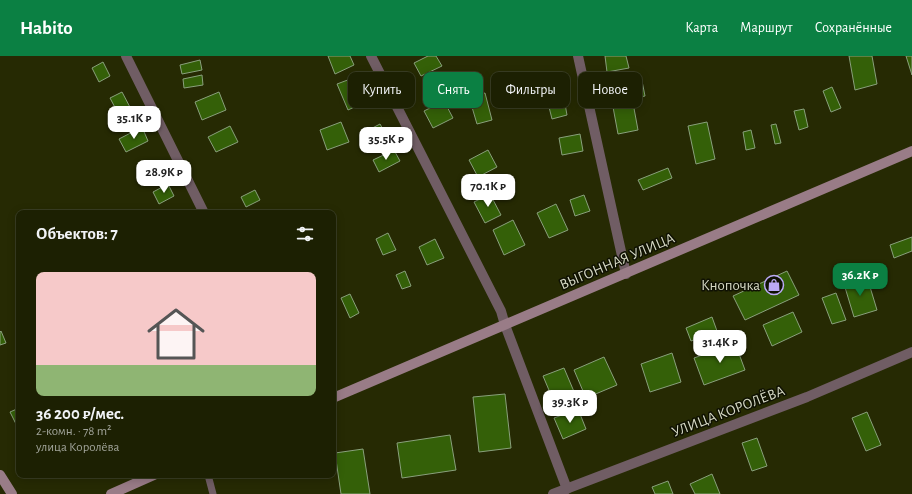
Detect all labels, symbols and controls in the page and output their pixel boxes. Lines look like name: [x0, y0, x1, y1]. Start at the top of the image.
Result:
text: Habito: [20, 19, 73, 38]
text: Карта: [685, 21, 718, 35]
text: Маршрут: [740, 21, 793, 35]
text: Сохранённые: [815, 21, 892, 35]
chip: Купить: [348, 72, 415, 108]
chip: Снять: [423, 72, 483, 108]
chip: Фильтры: [491, 72, 570, 108]
chip: Новое: [578, 72, 642, 108]
pin: 35.1K ₽: [97, 106, 171, 140]
text: 35.1K ₽: [117, 112, 151, 125]
pin: 35.5K ₽: [349, 127, 423, 161]
text: 35.5K ₽: [368, 133, 404, 146]
pin: 28.9K ₽: [127, 160, 201, 194]
text: 28.9K ₽: [145, 166, 183, 179]
pin: 70.1K ₽: [451, 174, 525, 208]
text: 70.1K ₽: [470, 180, 506, 193]
icon: filters: [294, 223, 316, 245]
text: Объектов: 7: [36, 225, 118, 242]
street label: ВЫГОННАЯ УЛИЦА: [558, 230, 677, 292]
pin: 36.2K ₽: [823, 263, 897, 297]
text: 36.2K ₽: [842, 269, 878, 282]
shop icon: Кнопочка: [763, 274, 785, 296]
place label: Кнопочка: [701, 278, 760, 293]
icon: home: [140, 298, 212, 370]
pin: 31.4K ₽: [683, 330, 757, 364]
text: 31.4K ₽: [702, 336, 738, 349]
street label: УЛИЦА КОРОЛЁВА: [669, 382, 787, 440]
pin: 39.3K ₽: [533, 390, 607, 424]
text: 39.3K ₽: [552, 396, 588, 409]
text: 36 200 ₽/мес.: [36, 405, 124, 422]
text: 2-комн. · 78 m²: [36, 425, 112, 438]
text: улица Королёва: [36, 441, 119, 454]

